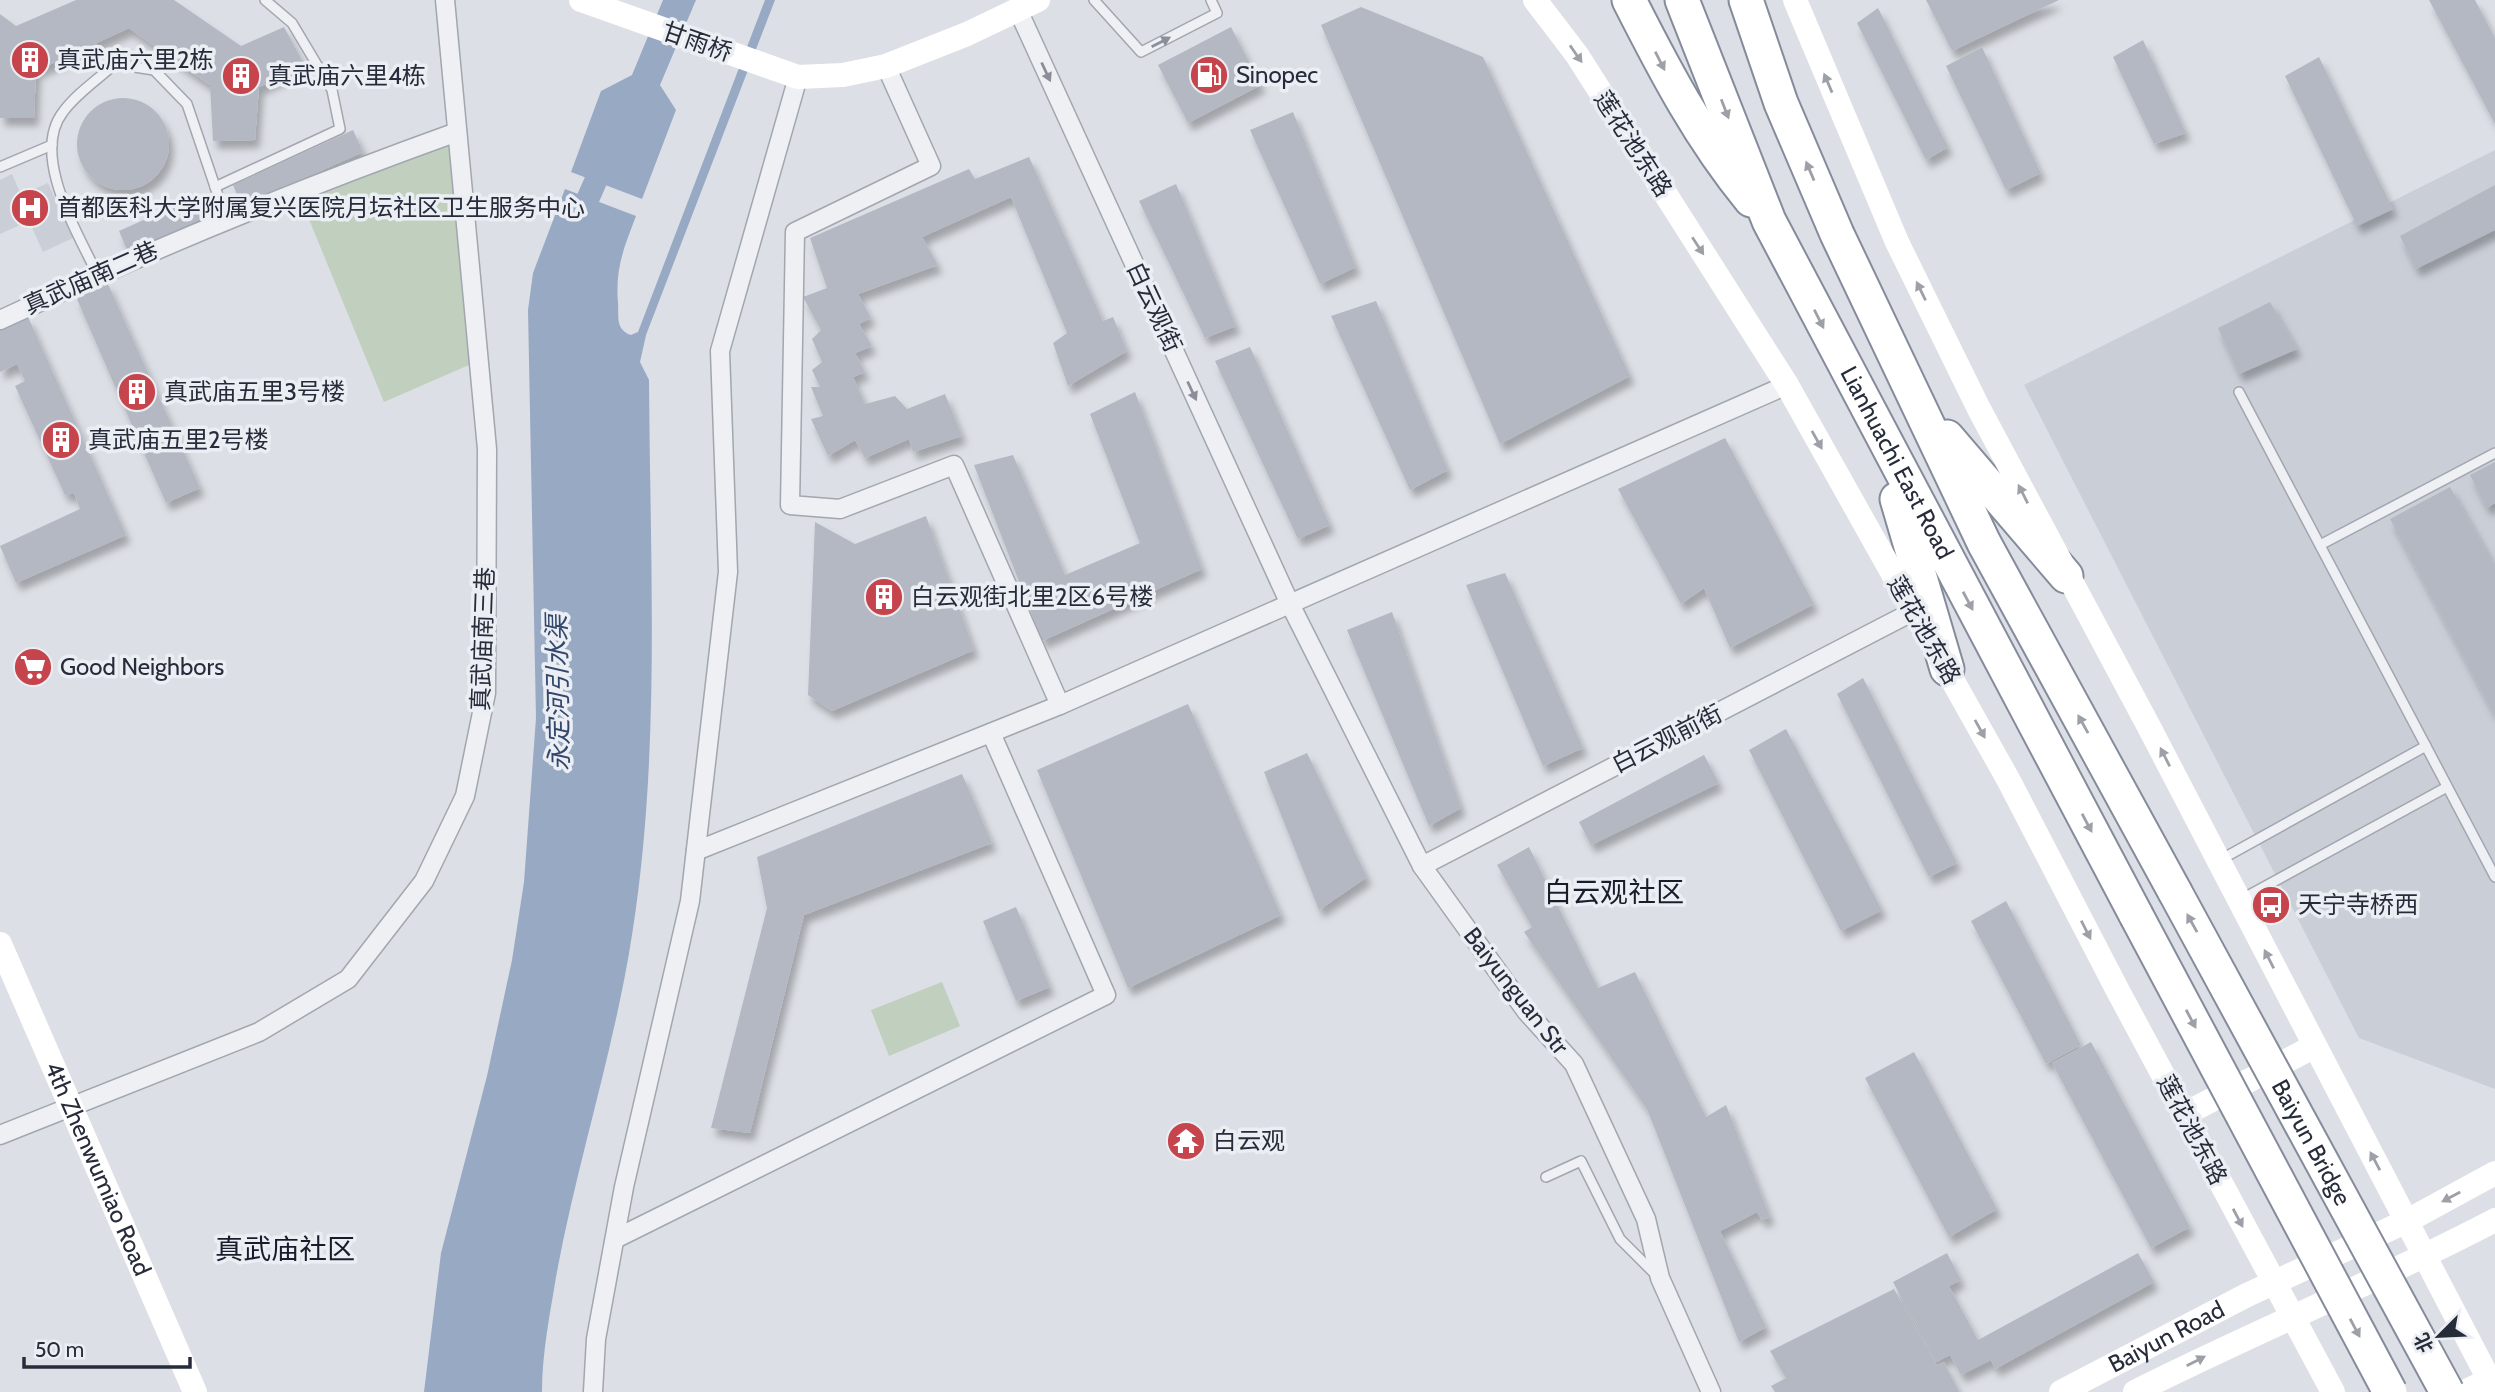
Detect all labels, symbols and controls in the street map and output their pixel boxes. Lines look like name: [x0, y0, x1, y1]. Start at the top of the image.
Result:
street label: 甘雨桥: [658, 16, 736, 67]
one-way arrow: [1151, 36, 1171, 48]
building icon: 真武庙六里2栋: [9, 39, 51, 81]
place label: 真武庙六里2栋: [57, 45, 214, 74]
one-way arrow: [1569, 45, 1583, 63]
one-way arrow: [1654, 51, 1666, 71]
fuel station icon: Sinopec: [1188, 54, 1230, 96]
building icon: 真武庙六里4栋: [220, 55, 262, 97]
place label: Sinopec: [1236, 60, 1318, 89]
place label: 真武庙六里4栋: [268, 61, 426, 90]
one-way arrow: [1041, 62, 1052, 83]
one-way arrow: [1823, 72, 1834, 93]
street label: 莲花池东路: [1589, 86, 1678, 202]
one-way arrow: [1720, 99, 1731, 120]
one-way arrow: [1804, 161, 1816, 181]
hospital icon: 首都医科大学附属复兴医院月坛社区卫生服务中心: [9, 187, 51, 229]
place label: 首都医科大学附属复兴医院月坛社区卫生服务中心: [57, 193, 585, 222]
street label: 真武庙南二巷: [19, 235, 162, 320]
one-way arrow: [1692, 236, 1705, 256]
street label: 白云观街: [1121, 257, 1188, 356]
one-way arrow: [1915, 281, 1927, 301]
one-way arrow: [1814, 309, 1825, 329]
street label: Lianhuachi East Road: [1834, 361, 1960, 564]
building icon: 真武庙五里3号楼: [116, 371, 158, 413]
place label: 真武庙五里3号楼: [164, 377, 345, 406]
one-way arrow: [1187, 380, 1198, 401]
building icon: 真武庙五里2号楼: [40, 419, 82, 461]
place label: 真武庙五里2号楼: [88, 425, 269, 454]
one-way arrow: [1811, 430, 1823, 450]
one-way arrow: [2017, 484, 2029, 504]
street label: 真武庙南三巷: [465, 567, 500, 711]
street label: 莲花池东路: [1882, 571, 1967, 689]
building icon: 白云观街北里2区6号楼: [863, 576, 905, 618]
place label: 白云观街北里2区6号楼: [911, 582, 1153, 611]
one-way arrow: [1962, 591, 1974, 611]
water label: 永定河引水渠: [541, 611, 575, 771]
supermarket icon: Good Neighbors: [12, 646, 54, 688]
place label: Good Neighbors: [60, 652, 224, 681]
street label: 白云观前街: [1607, 698, 1727, 779]
one-way arrow: [2077, 715, 2089, 734]
one-way arrow: [1974, 719, 1986, 738]
one-way arrow: [2159, 747, 2170, 767]
one-way arrow: [2081, 813, 2093, 833]
district label: 白云观社区: [1544, 875, 1684, 909]
bus stop icon: 天宁寺桥西: [2250, 884, 2292, 926]
place label: 天宁寺桥西: [2298, 890, 2418, 919]
one-way arrow: [2186, 914, 2198, 933]
one-way arrow: [2081, 920, 2092, 940]
street label: Baiyunguan Str: [1458, 921, 1575, 1060]
one-way arrow: [2263, 949, 2274, 969]
one-way arrow: [2185, 1009, 2197, 1029]
street label: 4th Zhenwumiao Road: [39, 1057, 158, 1280]
street label: 莲花池东路: [2151, 1070, 2233, 1190]
street label: Baiyun Bridge: [2266, 1074, 2358, 1210]
temple icon: 白云观: [1165, 1120, 1207, 1162]
place label: 白云观: [1213, 1126, 1285, 1155]
one-way arrow: [2369, 1150, 2381, 1170]
one-way arrow: [2441, 1191, 2461, 1203]
one-way arrow: [2232, 1208, 2244, 1228]
district label: 真武庙社区: [215, 1232, 355, 1266]
street label: Baiyun Road: [2103, 1294, 2229, 1379]
north arrow: [2404, 1301, 2474, 1371]
one-way arrow: [2350, 1318, 2361, 1338]
scale bar: [24, 1326, 191, 1370]
text: 北: [2410, 1329, 2438, 1356]
text: 50 m: [35, 1337, 84, 1362]
one-way arrow: [2186, 1355, 2206, 1367]

